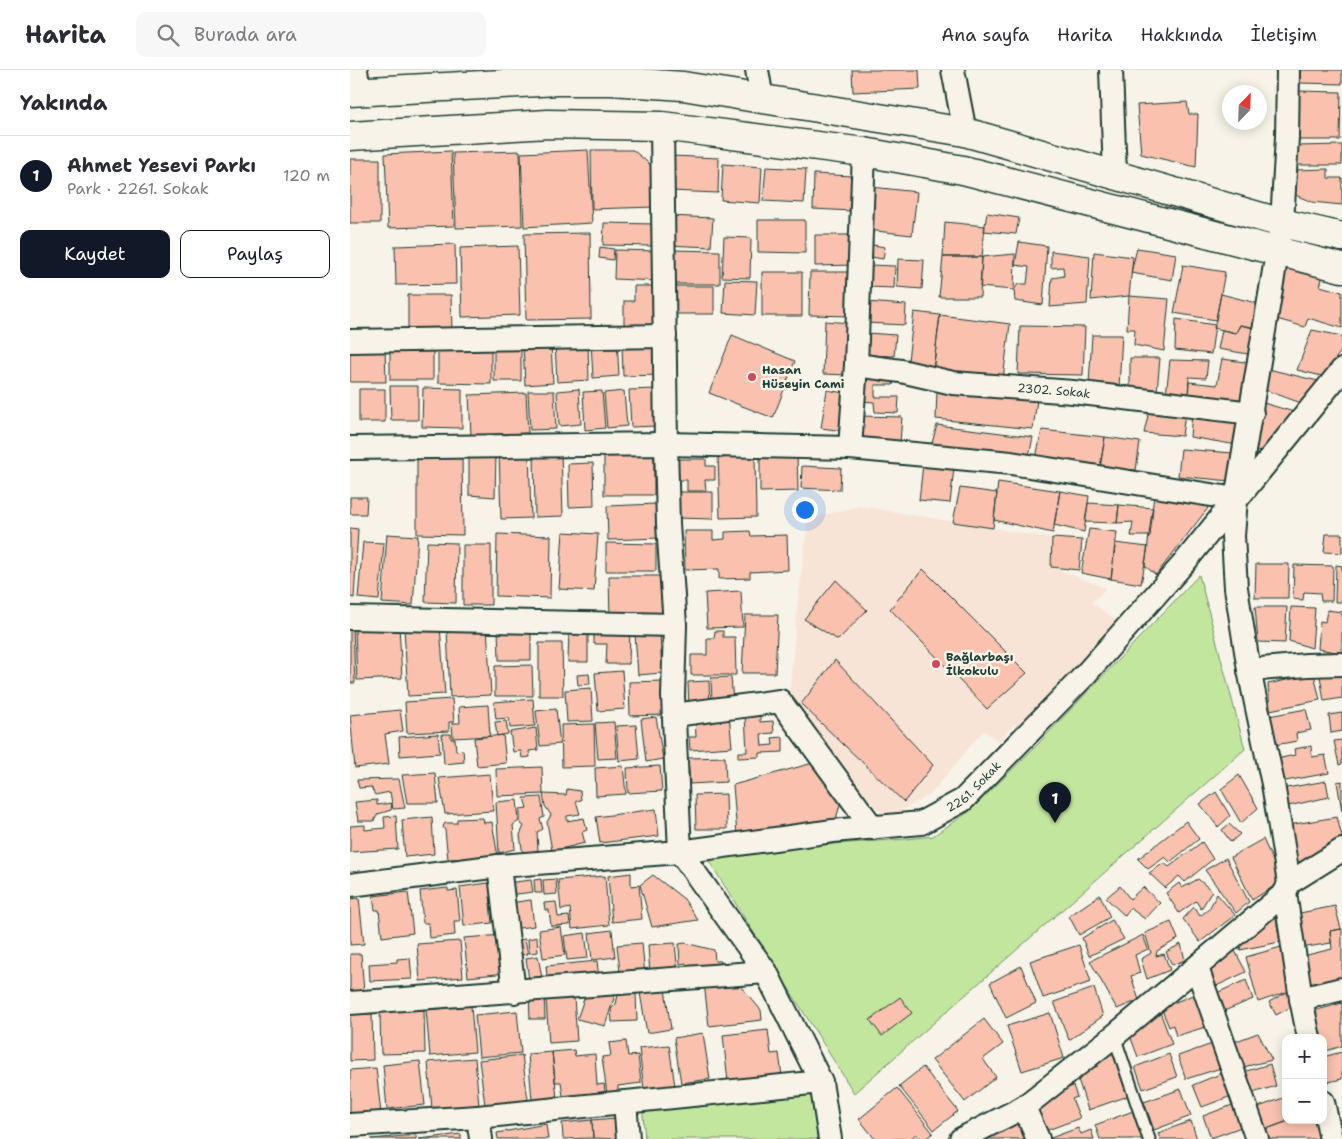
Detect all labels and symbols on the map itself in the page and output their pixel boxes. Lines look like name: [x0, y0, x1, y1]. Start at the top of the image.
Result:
north arrow: [1222, 85, 1267, 130]
place label: Hasan Hüseyin Cami: [762, 362, 845, 392]
marker: Hasan Hüseyin Cami: [746, 371, 758, 383]
street label: 2302. Sokak: [1017, 380, 1091, 402]
your location: [792, 497, 818, 523]
place label: Bağlarbaşı İlkokulu: [946, 649, 1013, 679]
marker: Bağlarbaşı İlkokulu: [930, 658, 942, 670]
street label: 2261. Sokak: [943, 758, 1005, 816]
pin: 1: [1039, 782, 1071, 823]

